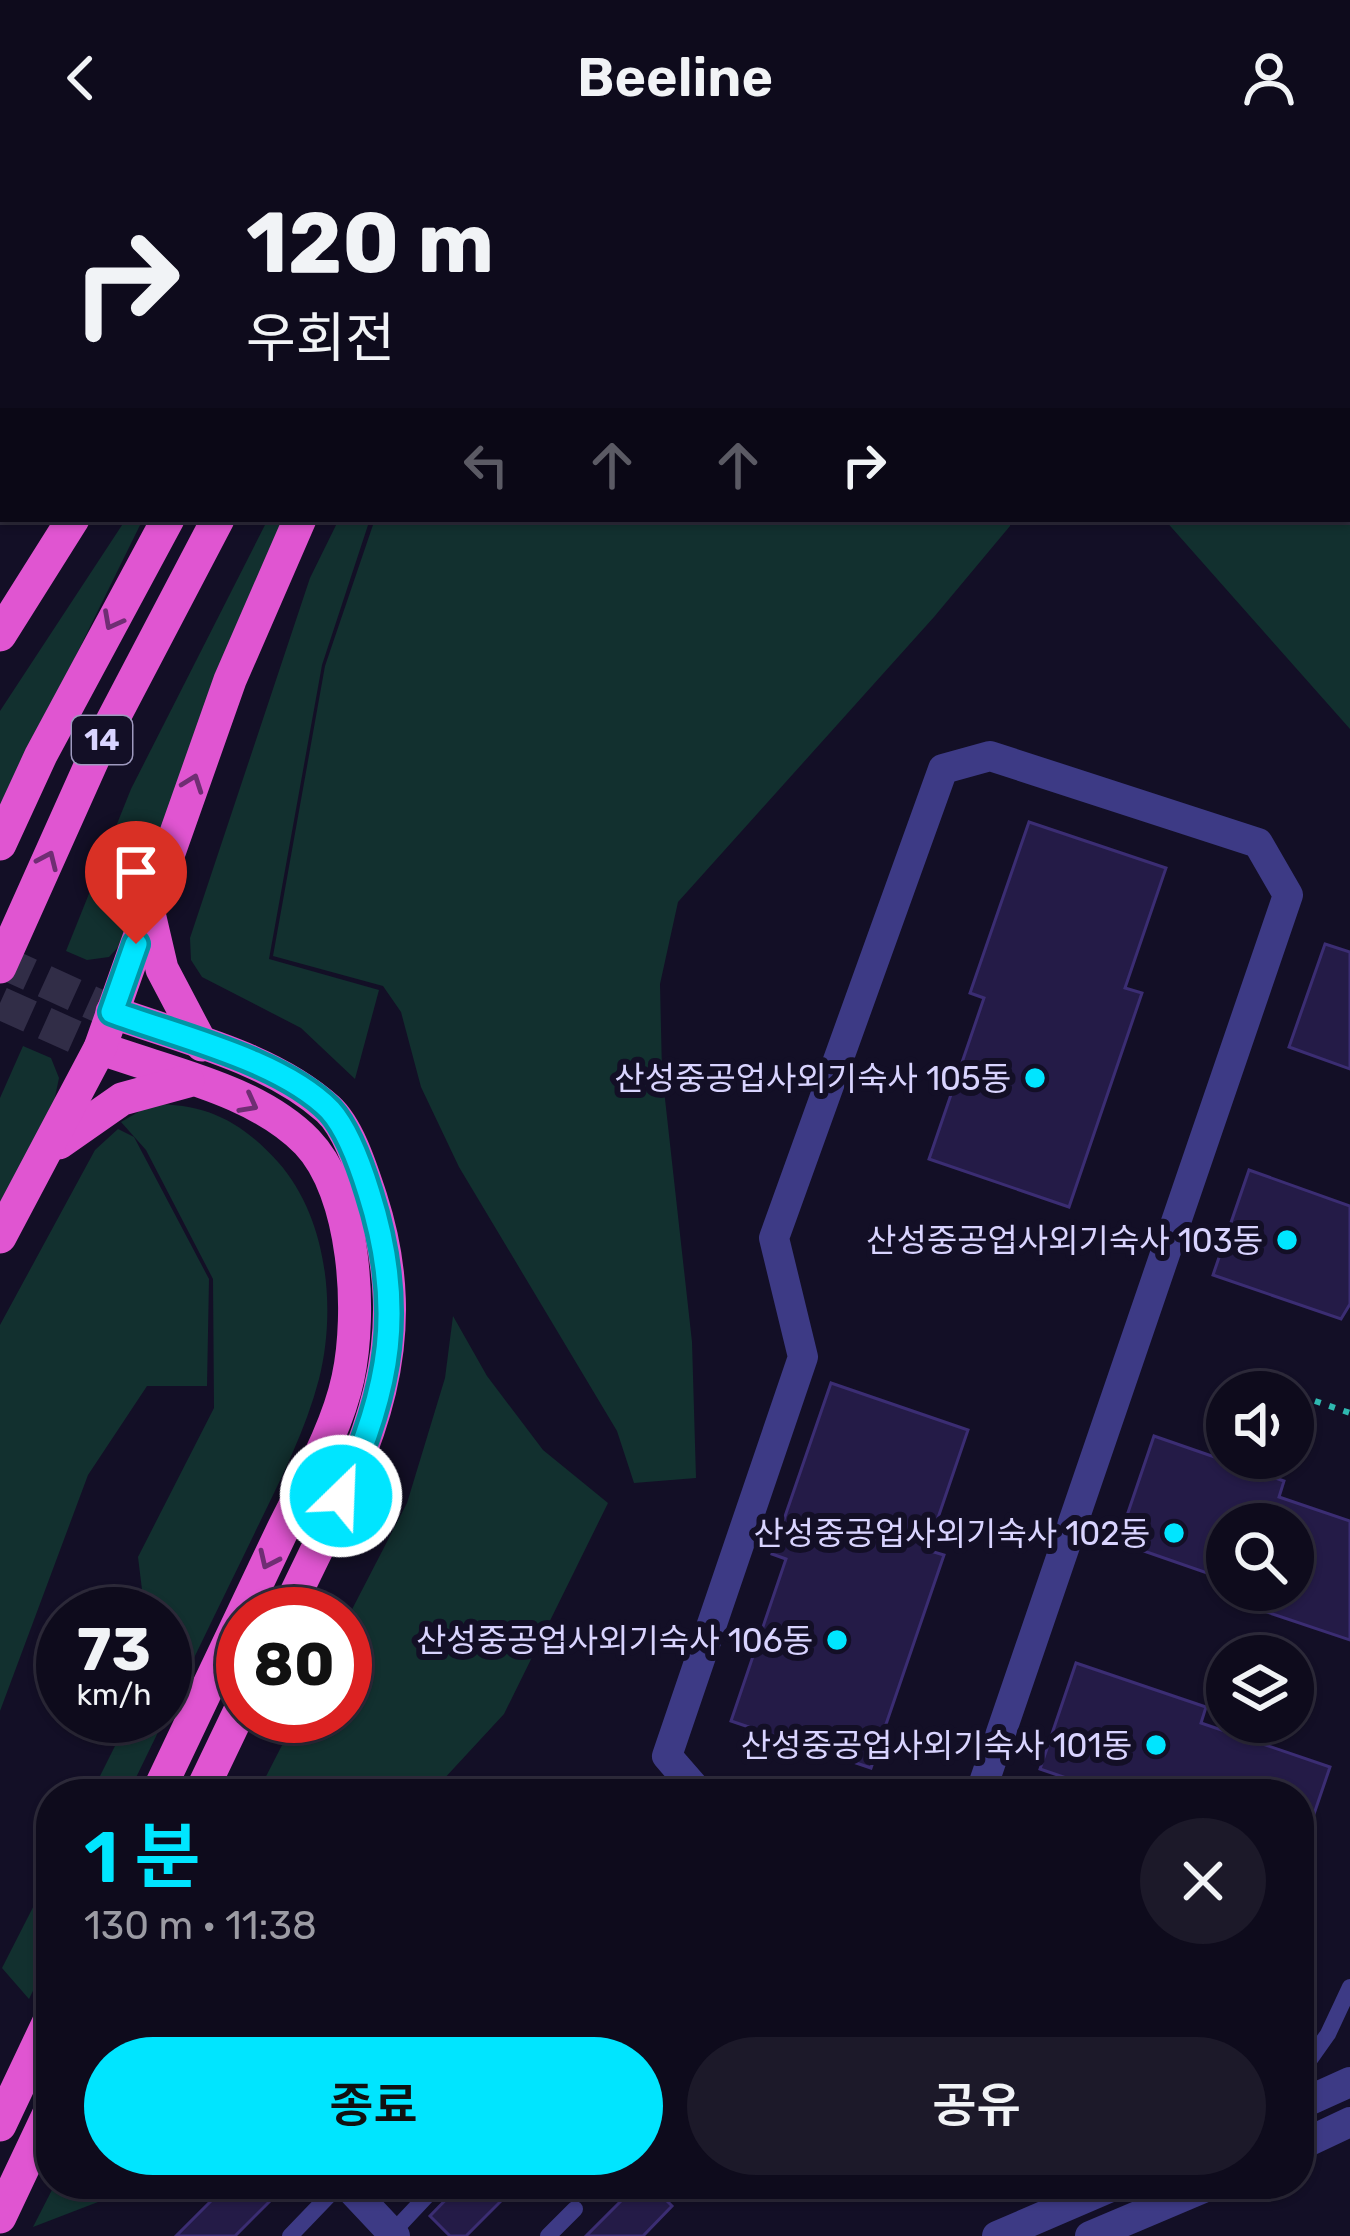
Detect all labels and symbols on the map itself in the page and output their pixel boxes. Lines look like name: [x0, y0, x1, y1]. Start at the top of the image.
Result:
one-way arrow: [103, 609, 126, 631]
road number: 14: [72, 716, 132, 764]
one-way arrow: [179, 774, 203, 795]
pin: [85, 821, 187, 944]
one-way arrow: [33, 851, 57, 873]
place label: 산성중공업사외기숙사 105동: [614, 1059, 1011, 1098]
marker: 산성중공업사외기숙사 105동: [1022, 1065, 1048, 1091]
one-way arrow: [236, 1090, 257, 1113]
place label: 산성중공업사외기숙사 103동: [866, 1221, 1263, 1260]
marker: 산성중공업사외기숙사 103동: [1274, 1227, 1300, 1253]
position arrow: [278, 1433, 404, 1559]
place label: 산성중공업사외기숙사 102동: [754, 1514, 1150, 1553]
marker: 산성중공업사외기숙사 102동: [1161, 1520, 1187, 1546]
one-way arrow: [259, 1548, 282, 1569]
speed limit sign: 80: [216, 1587, 372, 1743]
place label: 산성중공업사외기숙사 106동: [416, 1621, 813, 1660]
marker: 산성중공업사외기숙사 106동: [824, 1627, 850, 1653]
place label: 산성중공업사외기숙사 101동: [741, 1726, 1132, 1765]
marker: 산성중공업사외기숙사 101동: [1143, 1732, 1169, 1758]

